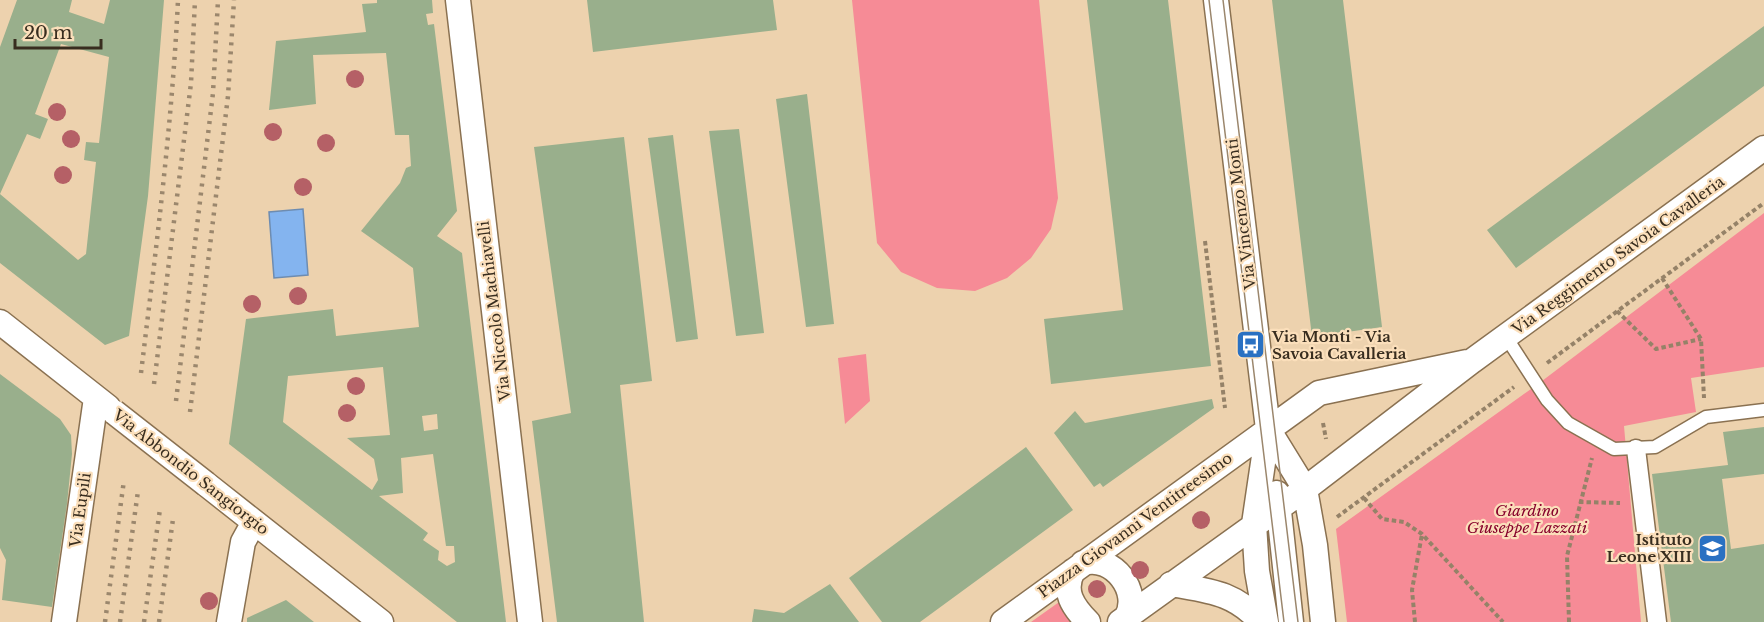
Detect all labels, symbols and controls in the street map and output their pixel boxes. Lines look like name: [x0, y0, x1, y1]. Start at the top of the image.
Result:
scale bar: [15, 12, 100, 50]
text: 20 m: [24, 22, 72, 44]
street label: Via Vincenzo Monti: [1222, 137, 1260, 292]
street label: Via Reggimento Savoia Cavalleria: [1507, 171, 1728, 339]
street label: Via Niccolò Machiavelli: [474, 220, 515, 403]
place label: Via Monti - Via Savoia Cavalleria: [1271, 327, 1407, 363]
bus stop icon: Via Monti - Via Savoia Cavalleria: [1235, 329, 1267, 361]
street label: Via Abbondio Sangiorgio: [108, 405, 273, 539]
street label: Piazza Giovanni Ventitreesimo: [1034, 448, 1236, 602]
street label: Via Eupili: [65, 471, 95, 550]
park label: Giardino Giuseppe Lazzati: [1467, 501, 1588, 537]
place label: Istituto Leone XIII: [1607, 530, 1692, 566]
school or university icon: Istituto Leone XIII: [1697, 532, 1729, 564]

